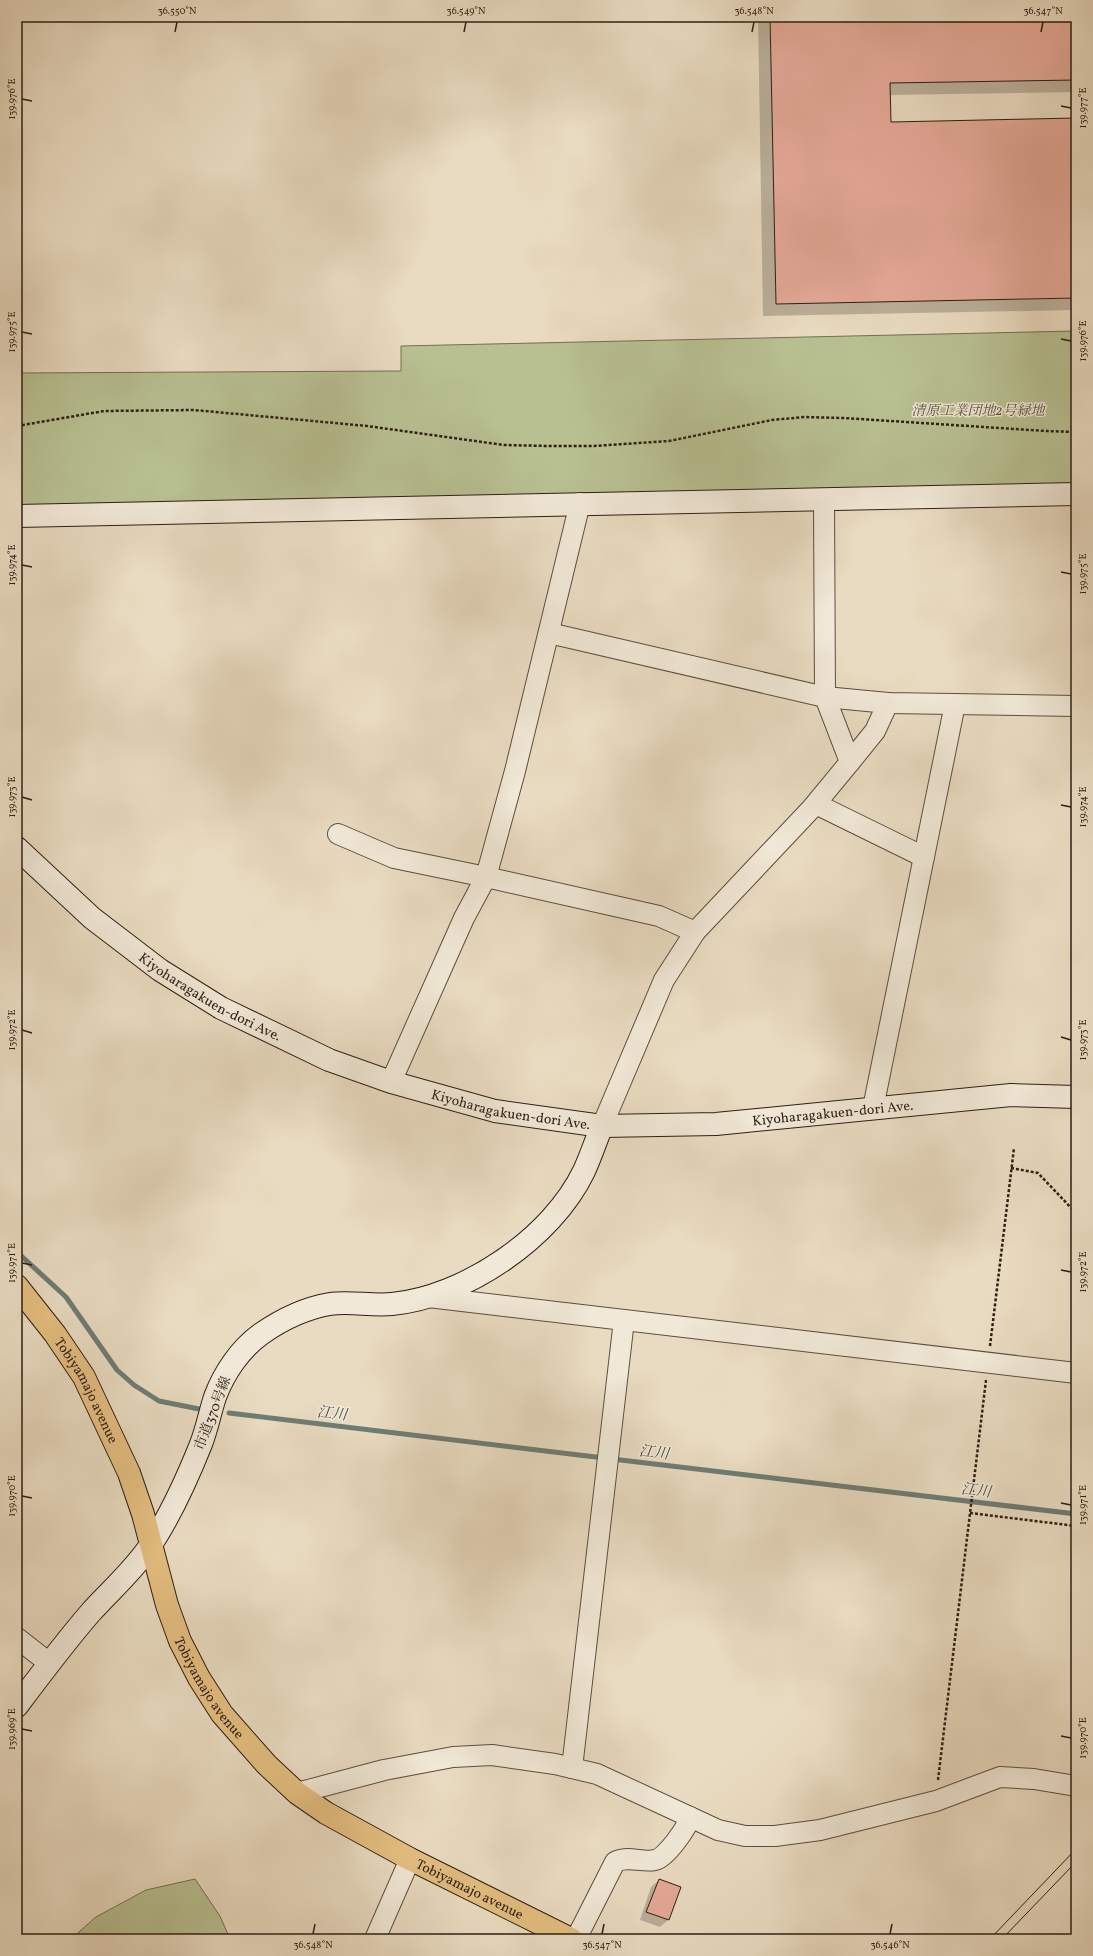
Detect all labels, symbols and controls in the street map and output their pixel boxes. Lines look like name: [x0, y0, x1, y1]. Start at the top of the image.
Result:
text: 36.550°N: [158, 4, 197, 18]
text: 36.549°N: [447, 4, 486, 18]
text: 36.548°N: [734, 4, 774, 18]
text: 36.547°N: [1023, 4, 1063, 18]
text: 139.976°E: [5, 78, 19, 120]
text: 139.977°E: [1076, 88, 1090, 129]
text: 139.975°E: [5, 312, 19, 352]
text: 139.976°E: [1076, 320, 1090, 362]
park label: 清原工業団地2号緑地: [912, 402, 1046, 421]
text: 139.974°E: [5, 545, 19, 585]
text: 139.975°E: [1076, 554, 1090, 594]
text: 139.973°E: [5, 777, 19, 817]
text: 139.974°E: [1076, 787, 1090, 827]
street label: Kiyoharagakuen-dori Ave.: [134, 949, 284, 1046]
text: 139.972°E: [5, 1009, 19, 1051]
text: 139.973°E: [1076, 1020, 1090, 1060]
street label: Kiyoharagakuen-dori Ave.: [429, 1086, 591, 1135]
street label: Kiyoharagakuen-dori Ave.: [751, 1097, 914, 1131]
text: 139.971°E: [5, 1243, 19, 1283]
text: 139.972°E: [1076, 1251, 1090, 1293]
street label: Tobiyamajo avenue: [49, 1334, 122, 1447]
street label: 市道370号線: [191, 1374, 236, 1453]
water label: 江川: [316, 1402, 350, 1427]
water label: 江川: [638, 1441, 672, 1466]
text: 139.970°E: [5, 1475, 19, 1517]
water label: 江川: [960, 1479, 994, 1504]
text: 139.971°E: [1076, 1485, 1090, 1525]
street label: Tobiyamajo avenue: [168, 1635, 248, 1744]
text: 139.969°E: [5, 1708, 19, 1750]
text: 139.970°E: [1076, 1717, 1090, 1759]
street label: Tobiyamajo avenue: [412, 1855, 527, 1925]
text: 36.548°N: [293, 1938, 333, 1952]
text: 36.547°N: [582, 1938, 622, 1952]
text: 36.546°N: [870, 1938, 910, 1952]

